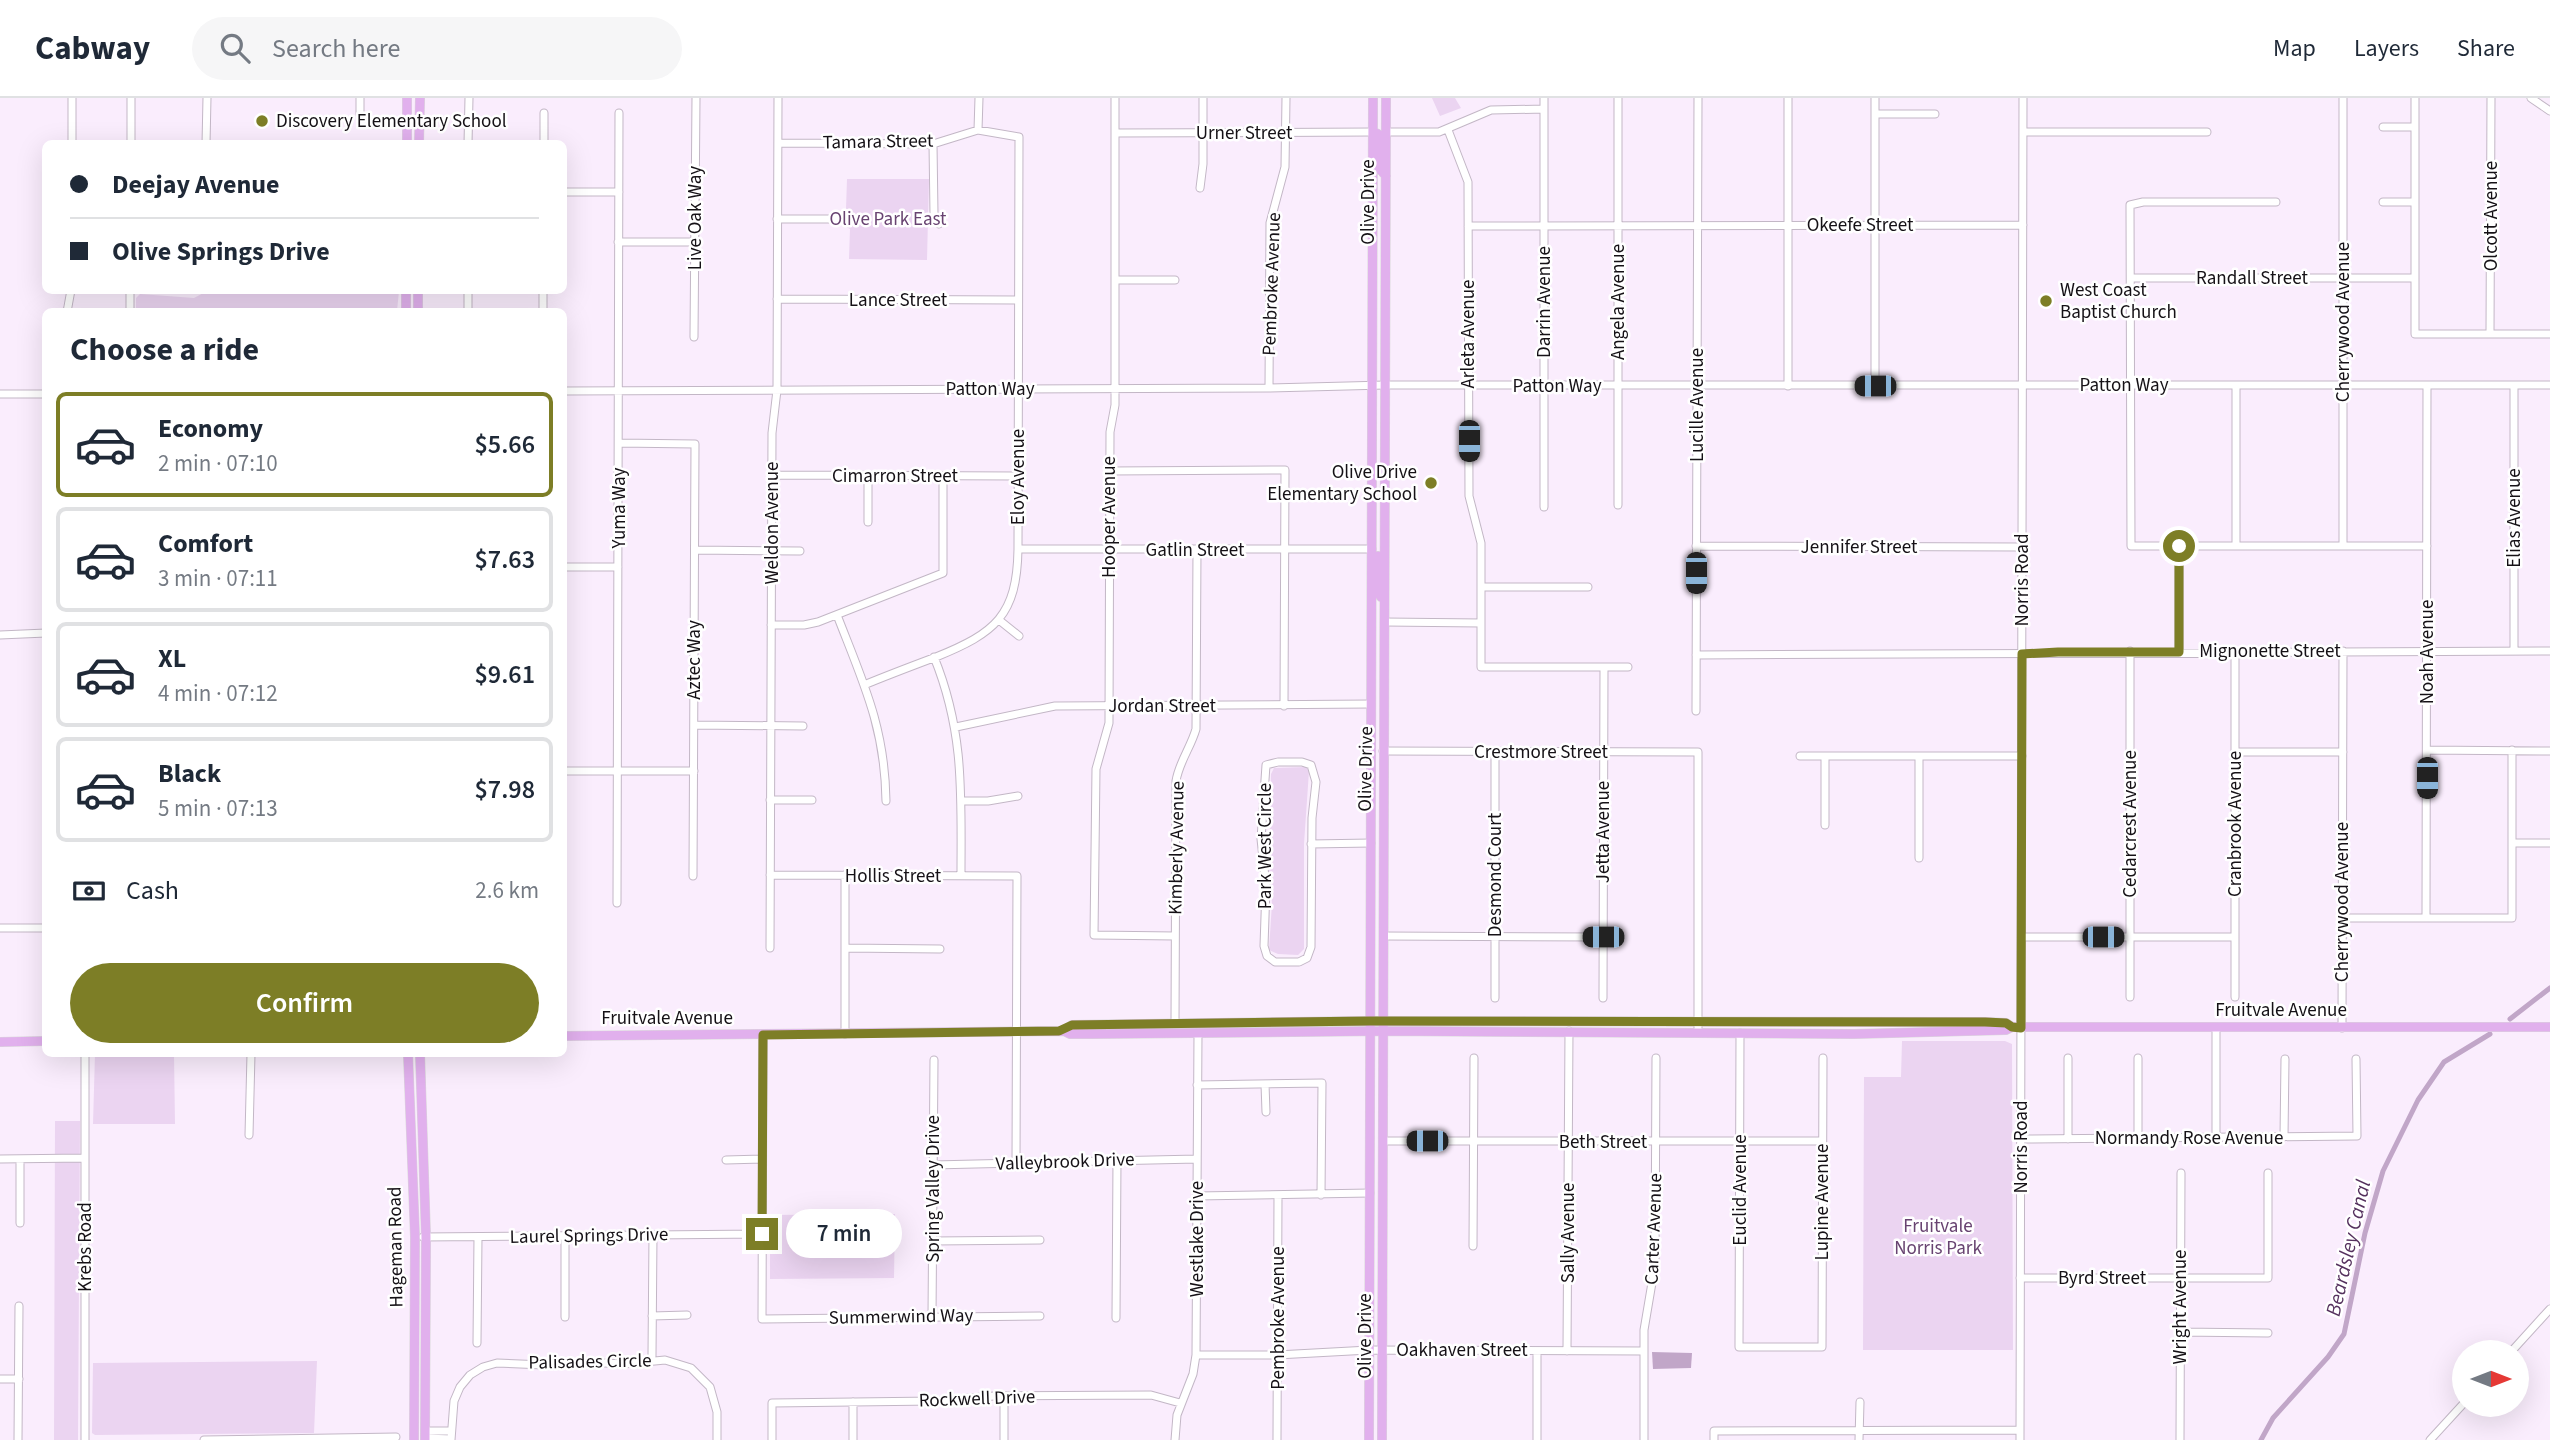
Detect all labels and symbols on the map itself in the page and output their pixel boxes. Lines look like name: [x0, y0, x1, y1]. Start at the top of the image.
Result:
place label: Discovery Elementary School: [276, 108, 507, 135]
marker: Discovery Elementary School: [254, 113, 270, 129]
street label: Urner Street: [1196, 120, 1293, 147]
street label: Tamara Street: [822, 128, 934, 156]
street label: Olive Drive: [1355, 159, 1382, 245]
street label: Olcott Avenue: [2478, 161, 2505, 271]
street label: Live Oak Way: [682, 166, 709, 270]
park label: Olive Park East: [829, 206, 947, 233]
street label: Pembroke Avenue: [1256, 212, 1288, 356]
street label: Okeefe Street: [1807, 212, 1914, 239]
street label: Cherrywood Avenue: [2330, 242, 2357, 402]
street label: Angela Avenue: [1605, 244, 1632, 360]
street label: Darrin Avenue: [1531, 246, 1558, 358]
street label: Randall Street: [2196, 265, 2309, 292]
place label: West Coast Baptist Church: [2060, 277, 2177, 326]
street label: Arleta Avenue: [1455, 280, 1482, 388]
street label: Lance Street: [849, 287, 948, 314]
marker: West Coast Baptist Church: [2038, 293, 2054, 309]
street label: Lucille Avenue: [1684, 348, 1711, 462]
street label: Patton Way: [2079, 372, 2169, 399]
street label: Patton Way: [1512, 373, 1602, 400]
street label: Patton Way: [945, 376, 1035, 403]
car: [1855, 376, 1897, 397]
car: [1459, 420, 1480, 462]
street label: Eloy Avenue: [1005, 429, 1032, 525]
street label: Hooper Avenue: [1096, 456, 1123, 578]
place label: Olive Drive Elementary School: [1267, 459, 1417, 508]
street label: Weldon Avenue: [759, 462, 786, 584]
street label: Cimarron Street: [832, 463, 959, 490]
street label: Yuma Way: [606, 467, 633, 549]
street label: Elias Avenue: [2501, 468, 2528, 568]
marker: Olive Drive Elementary School: [1423, 475, 1439, 491]
route start: [2163, 530, 2195, 562]
street label: Jennifer Street: [1801, 534, 1918, 561]
street label: Norris Road: [2009, 534, 2036, 627]
street label: Gatlin Street: [1146, 537, 1245, 564]
car: [1686, 552, 1707, 594]
street label: Noah Avenue: [2414, 600, 2441, 704]
street label: Aztec Way: [681, 620, 708, 700]
street label: Mignonette Street: [2199, 638, 2341, 665]
street label: Jordan Street: [1108, 693, 1216, 720]
street label: Olive Drive: [1352, 726, 1380, 812]
street label: Crestmore Street: [1474, 739, 1609, 766]
street label: Cedarcrest Avenue: [2117, 750, 2144, 898]
street label: Cranbrook Avenue: [2222, 751, 2249, 897]
car: [2417, 757, 2438, 799]
street label: Kimberly Avenue: [1162, 781, 1192, 915]
street label: Jetta Avenue: [1590, 781, 1617, 883]
street label: Park West Circle: [1252, 783, 1279, 909]
street label: Desmond Court: [1482, 812, 1509, 937]
street label: Cherrywood Avenue: [2329, 822, 2356, 982]
street label: Hollis Street: [845, 863, 942, 890]
car: [1583, 927, 1625, 948]
car: [2083, 927, 2125, 948]
street label: Fruitvale Avenue: [2215, 997, 2347, 1024]
street label: Fruitvale Avenue: [601, 1005, 733, 1032]
street label: Norris Road: [2008, 1101, 2035, 1194]
street label: Spring Valley Drive: [920, 1115, 947, 1263]
street label: Normandy Rose Avenue: [2095, 1125, 2283, 1152]
street label: Beth Street: [1559, 1129, 1648, 1156]
car: [1407, 1131, 1449, 1152]
street label: Euclid Avenue: [1727, 1134, 1754, 1246]
street label: Lupine Avenue: [1809, 1144, 1836, 1260]
street label: Valleybrook Drive: [995, 1146, 1135, 1178]
street label: Carter Avenue: [1639, 1173, 1669, 1285]
water label: Beardsley Canal: [2318, 1176, 2378, 1319]
street label: Westlake Drive: [1184, 1181, 1211, 1297]
street label: Sally Avenue: [1555, 1183, 1582, 1283]
street label: Hageman Road: [381, 1186, 411, 1308]
street label: Krebs Road: [72, 1202, 99, 1292]
callout: 7 min: [786, 1210, 902, 1258]
park label: Fruitvale Norris Park: [1894, 1213, 1982, 1262]
route end: [746, 1218, 778, 1250]
street label: Laurel Springs Drive: [510, 1221, 668, 1251]
street label: Pembroke Avenue: [1265, 1246, 1292, 1390]
street label: Wright Avenue: [2167, 1250, 2194, 1364]
street label: Byrd Street: [2058, 1265, 2147, 1292]
street label: Olive Drive: [1352, 1293, 1379, 1379]
street label: Summerwind Way: [829, 1302, 974, 1332]
street label: Oakhaven Street: [1396, 1337, 1528, 1364]
north arrow: [2452, 1340, 2529, 1418]
street label: Palisades Circle: [528, 1347, 652, 1377]
street label: Rockwell Drive: [918, 1383, 1036, 1415]

